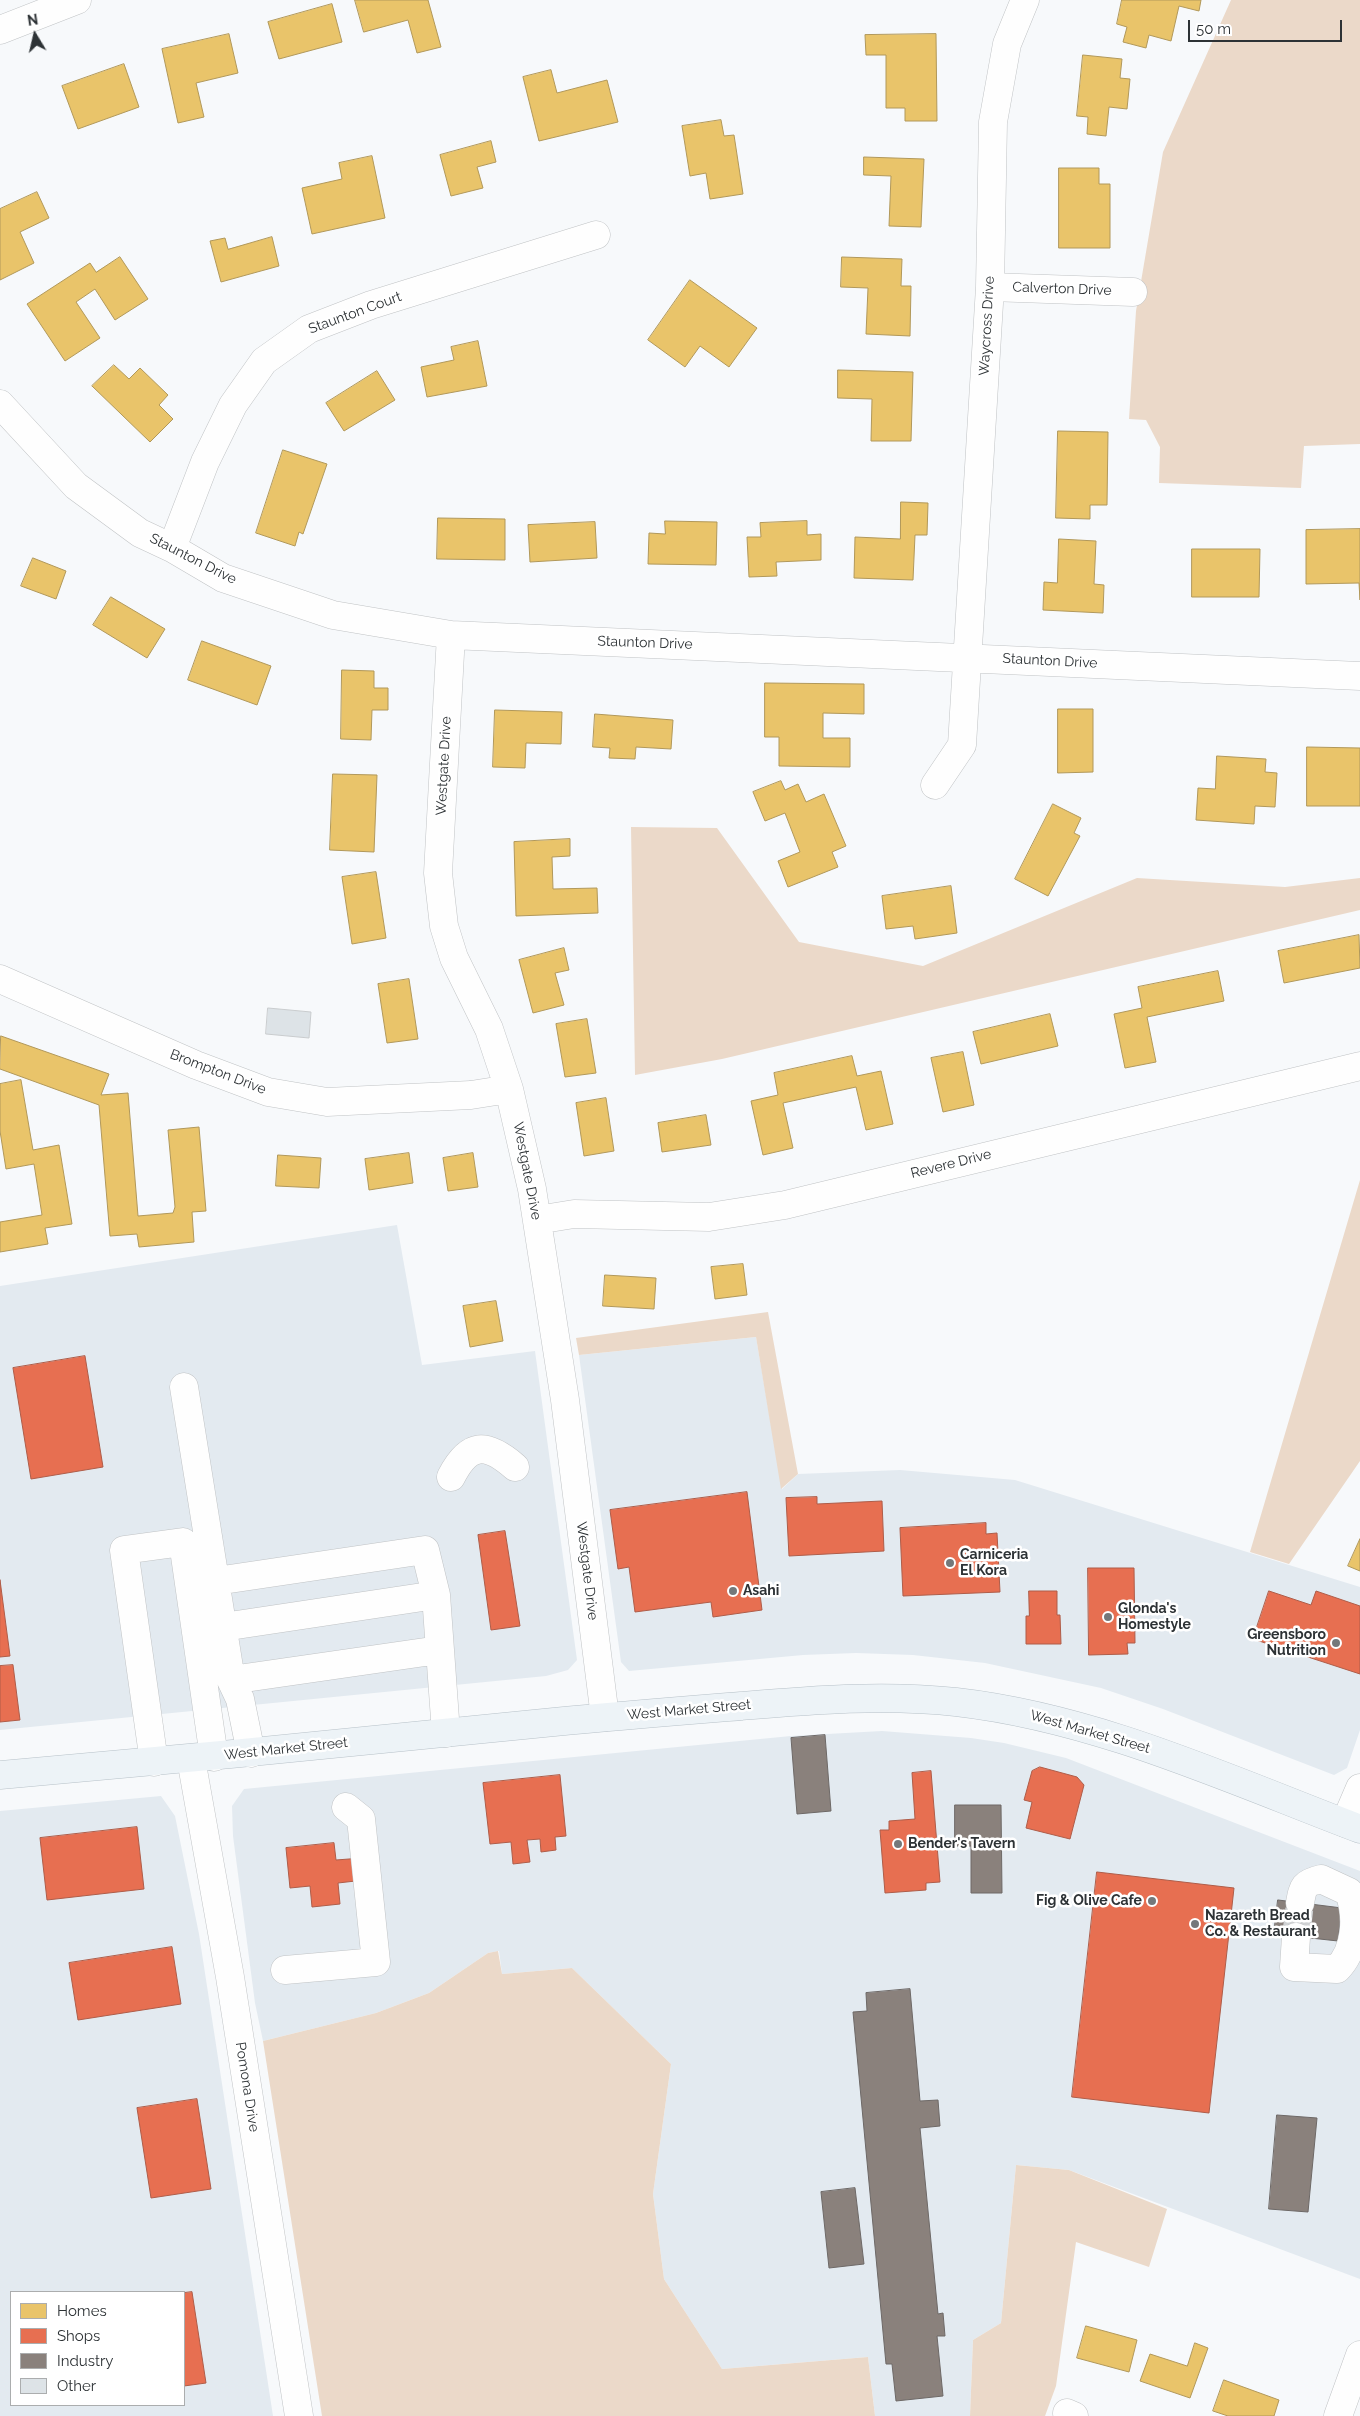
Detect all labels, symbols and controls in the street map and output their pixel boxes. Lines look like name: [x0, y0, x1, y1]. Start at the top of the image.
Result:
north arrow: [10, 10, 60, 60]
scale bar: [1190, 10, 1344, 42]
text: N: [26, 11, 39, 29]
text: 50 m: [1196, 20, 1231, 38]
street label: Waycross Drive: [976, 276, 998, 376]
street label: Calverton Drive: [1012, 279, 1112, 299]
street label: Staunton Court: [306, 288, 404, 338]
street label: Staunton Drive: [147, 530, 239, 588]
street label: Staunton Drive: [597, 633, 693, 653]
street label: Staunton Drive: [1002, 650, 1098, 672]
street label: Westgate Drive: [433, 716, 455, 816]
street label: Brompton Drive: [167, 1046, 269, 1098]
street label: Westgate Drive: [509, 1121, 545, 1221]
street label: Revere Drive: [909, 1146, 993, 1182]
street label: Westgate Drive: [573, 1521, 601, 1621]
place label: Carniceria El Kora: [960, 1547, 1028, 1580]
marker: Carniceria El Kora: [944, 1557, 956, 1569]
place label: Asahi: [743, 1583, 779, 1599]
marker: Asahi: [727, 1585, 739, 1597]
place label: Glonda's Homestyle: [1118, 1601, 1191, 1634]
marker: Glonda's Homestyle: [1102, 1611, 1114, 1623]
place label: Greensboro Nutrition: [1247, 1627, 1326, 1660]
marker: Greensboro Nutrition: [1330, 1637, 1342, 1649]
street label: West Market Street: [627, 1696, 751, 1724]
street label: West Market Street: [1028, 1707, 1152, 1757]
street label: West Market Street: [223, 1734, 349, 1764]
place label: Bender's Tavern: [908, 1836, 1016, 1852]
marker: Bender's Tavern: [892, 1838, 904, 1850]
place label: Fig & Olive Cafe: [1036, 1893, 1142, 1909]
marker: Fig & Olive Cafe: [1146, 1895, 1158, 1907]
place label: Nazareth Bread Co. & Restaurant: [1205, 1908, 1316, 1940]
marker: Nazareth Bread Co. & Restaurant: [1189, 1918, 1201, 1930]
street label: Pomona Drive: [232, 2041, 262, 2133]
legend: [10, 2291, 185, 2406]
text: Homes: [57, 2302, 107, 2320]
text: Shops: [57, 2327, 100, 2345]
text: Industry: [57, 2352, 113, 2370]
text: Other: [57, 2377, 96, 2395]

